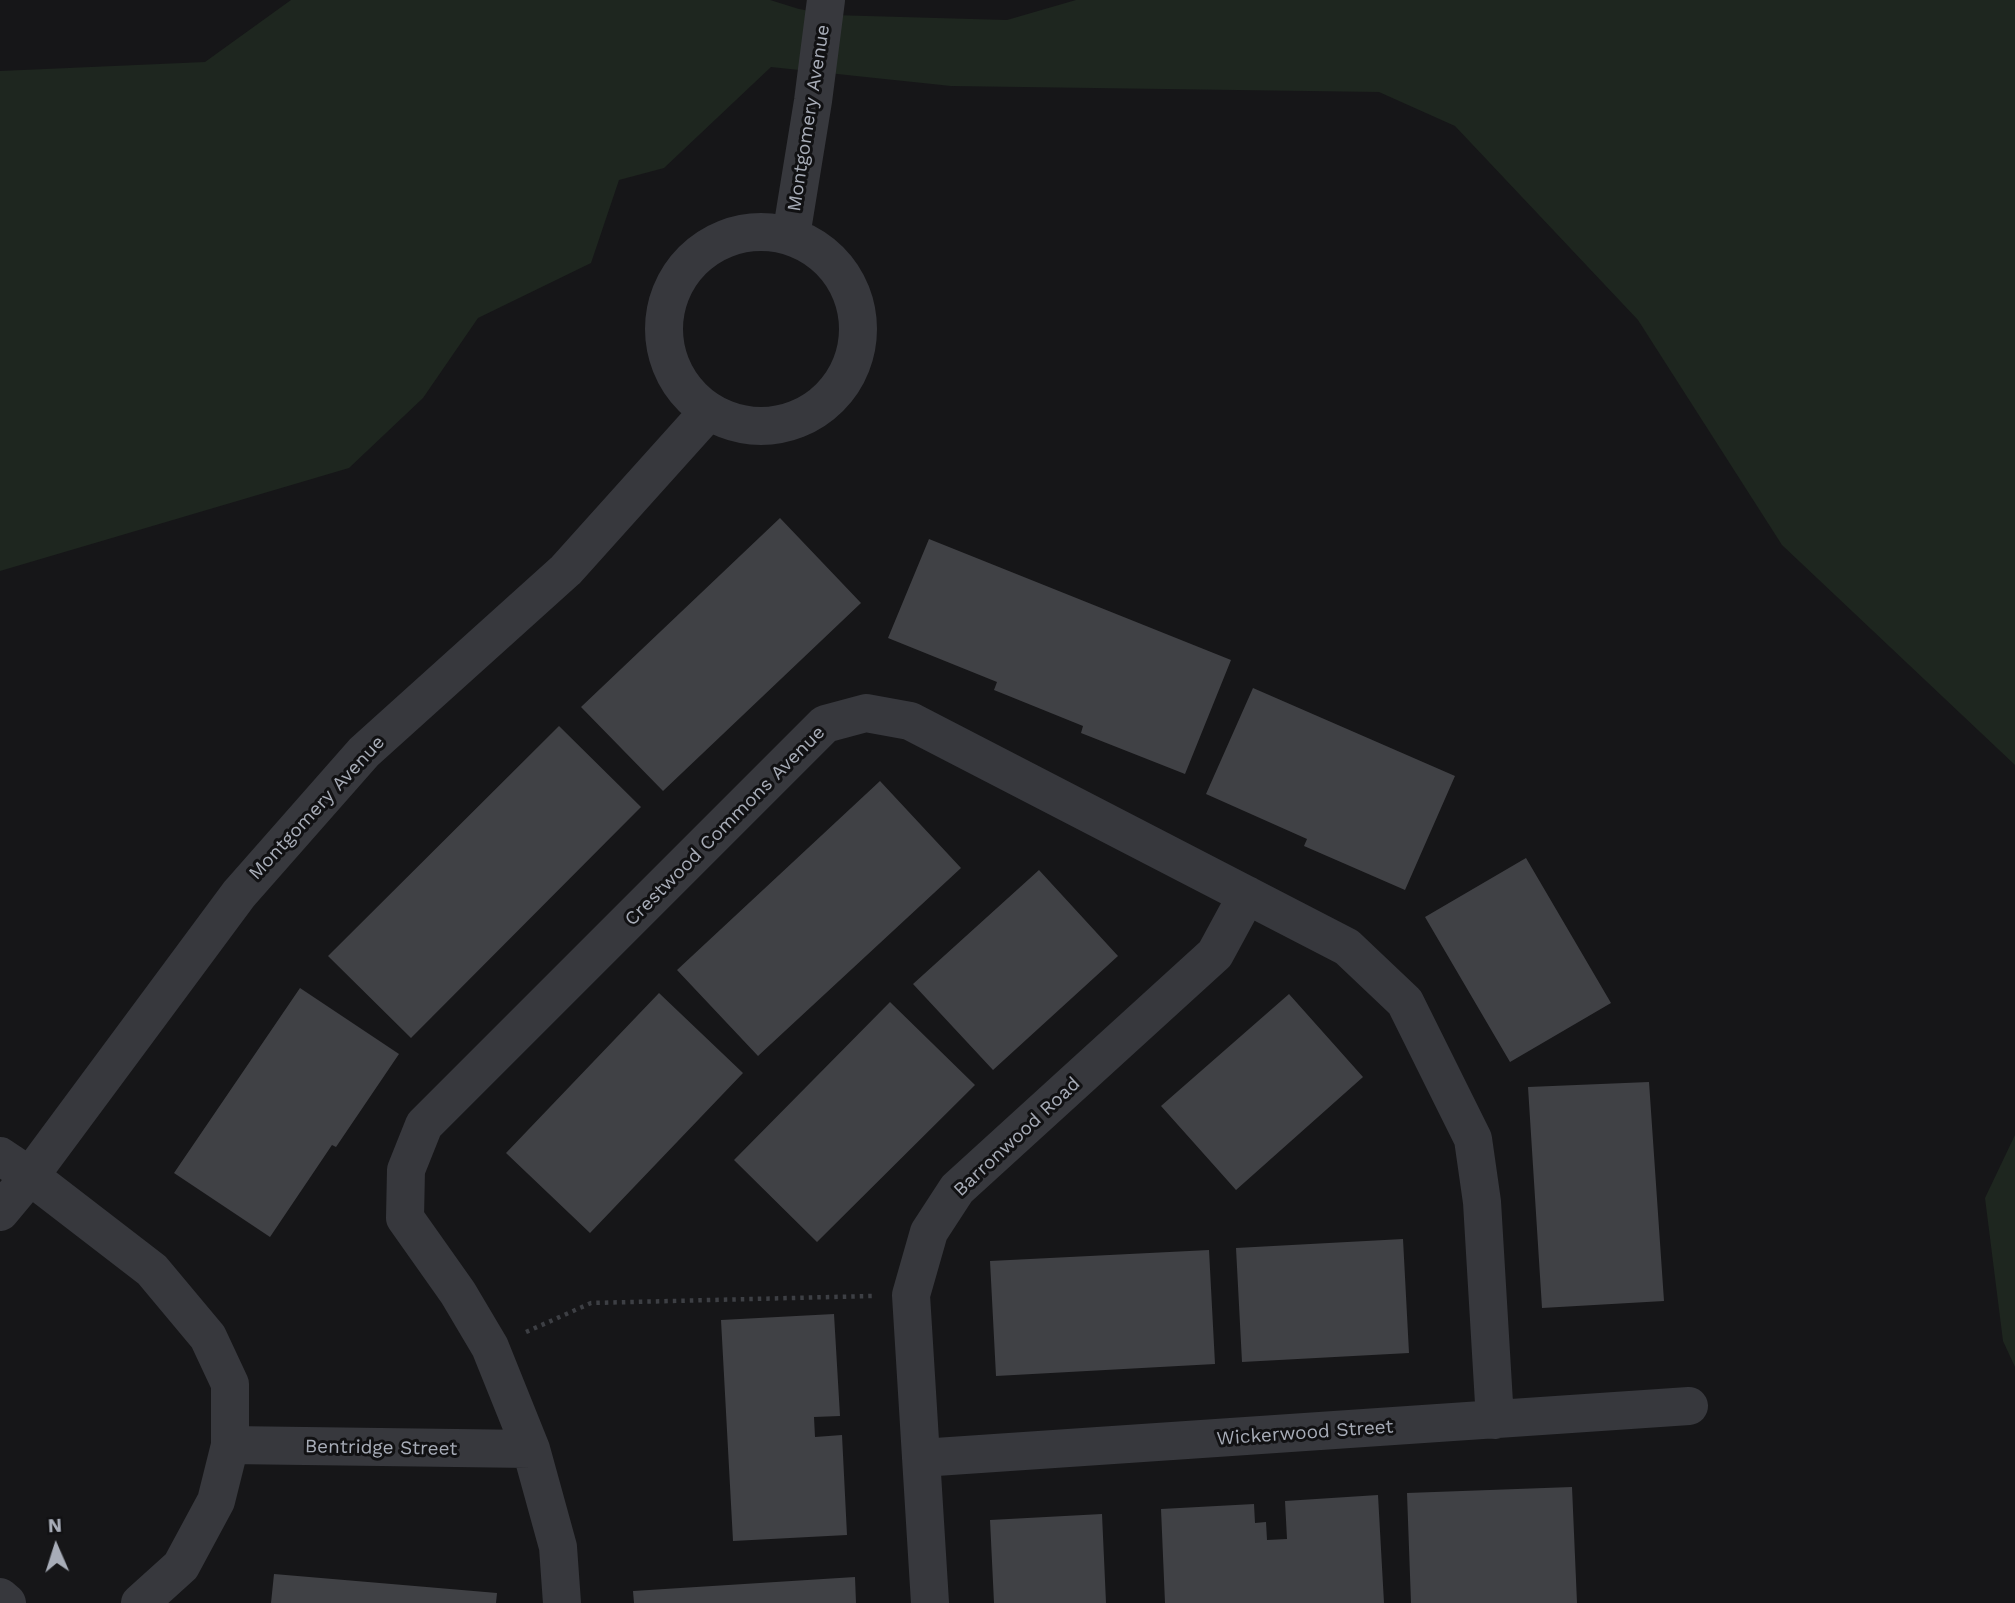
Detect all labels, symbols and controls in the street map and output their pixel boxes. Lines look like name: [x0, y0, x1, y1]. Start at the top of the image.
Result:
street label: Montgomery Avenue: [783, 23, 835, 213]
street label: Crestwood Commons Avenue: [620, 721, 830, 931]
street label: Montgomery Avenue: [244, 731, 390, 885]
street label: Barronwood Road: [949, 1073, 1085, 1201]
street label: Wickerwood Street: [1216, 1415, 1394, 1451]
street label: Bentridge Street: [305, 1435, 457, 1461]
north arrow: [21, 1512, 91, 1582]
text: N: [47, 1514, 63, 1537]

